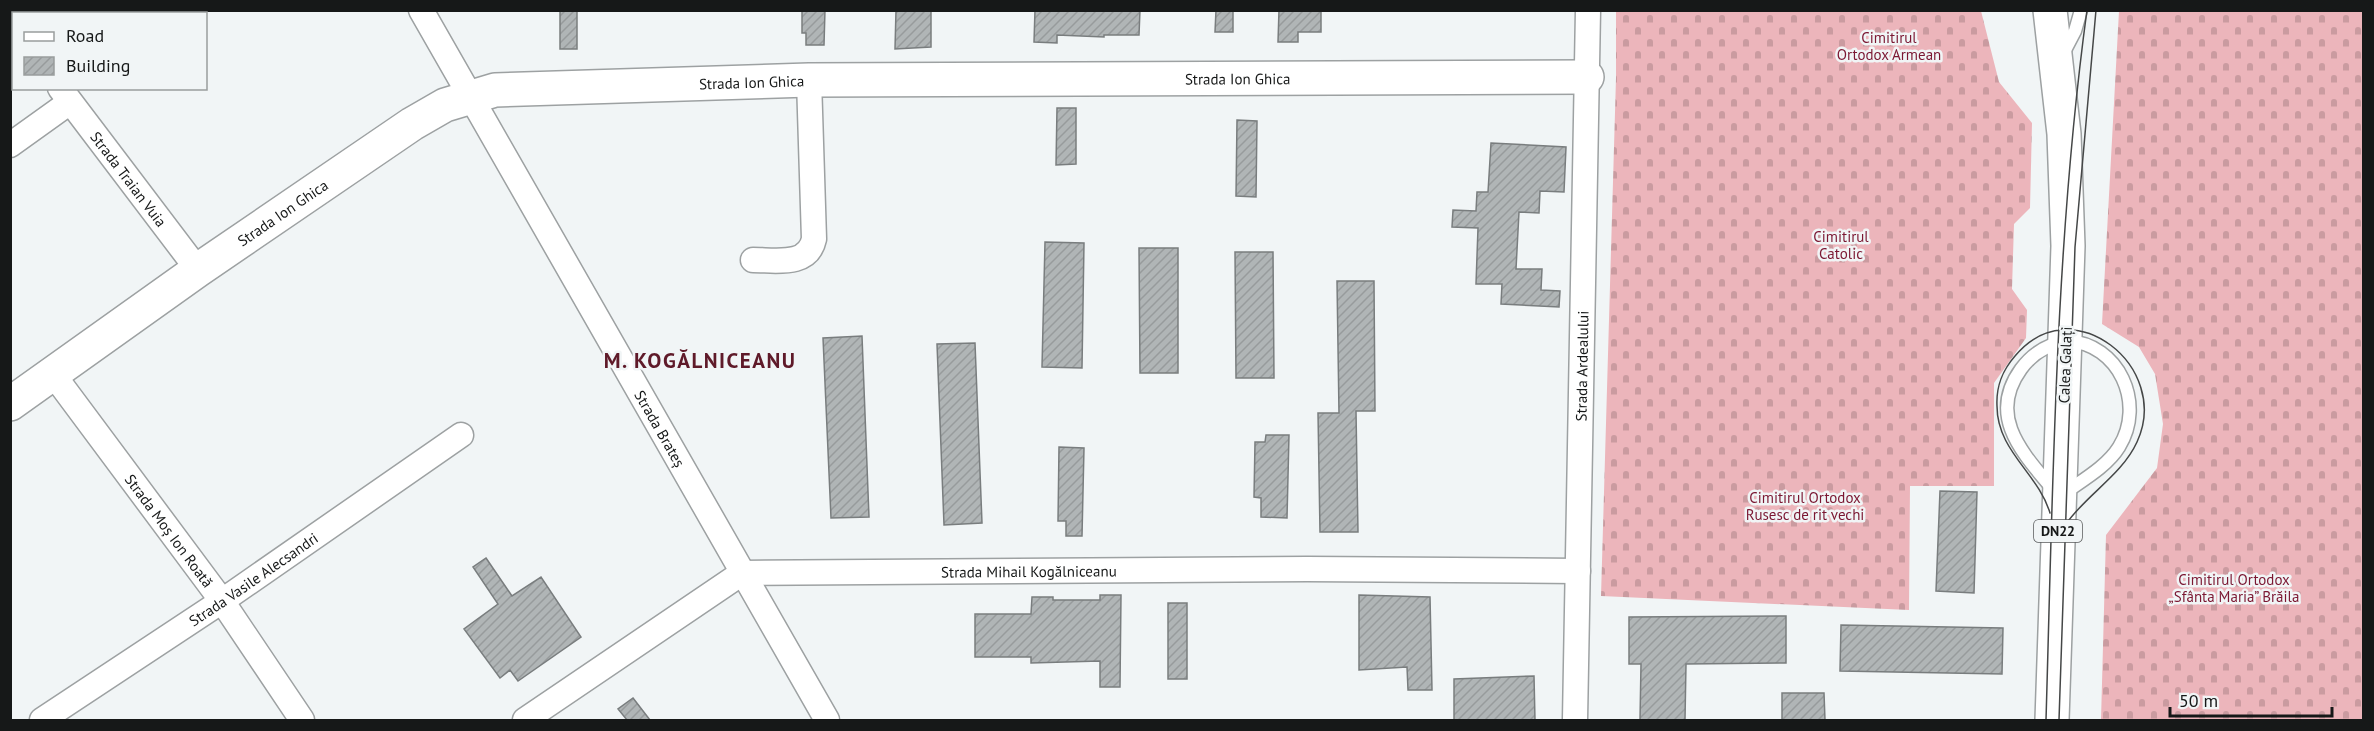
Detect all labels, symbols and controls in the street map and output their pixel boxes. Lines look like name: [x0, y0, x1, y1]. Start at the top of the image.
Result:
legend: [12, 12, 207, 90]
text: Road: [66, 24, 104, 47]
park label: Cimitirul Ortodox Armean: [1837, 28, 1941, 64]
text: Building: [66, 54, 130, 77]
street label: Strada Ion Ghica: [1185, 69, 1290, 88]
street label: Strada Ion Ghica: [699, 71, 805, 93]
street label: Strada Traian Vuia: [87, 127, 171, 230]
street label: Strada Ion Ghica: [233, 175, 331, 250]
park label: Cimitirul Catolic: [1813, 227, 1869, 263]
street label: Strada Ardealului: [1571, 311, 1592, 422]
street label: Calea Galați: [2054, 326, 2076, 404]
district label: M. KOGĂLNICEANU: [604, 347, 796, 374]
street label: Strada Brateș: [631, 387, 690, 470]
street label: Strada Moș Ion Roată: [121, 470, 218, 591]
park label: Cimitirul Ortodox Rusesc de rit vechi: [1746, 488, 1864, 524]
road number: DN22: [2034, 520, 2082, 542]
street label: Strada Vasile Alecsandri: [185, 528, 321, 630]
street label: Strada Mihail Kogălniceanu: [941, 561, 1117, 581]
park label: Cimitirul Ortodox „Sfânta Maria” Brăila: [2169, 570, 2299, 606]
scale bar: [2170, 680, 2332, 718]
text: 50 m: [2179, 689, 2218, 712]

